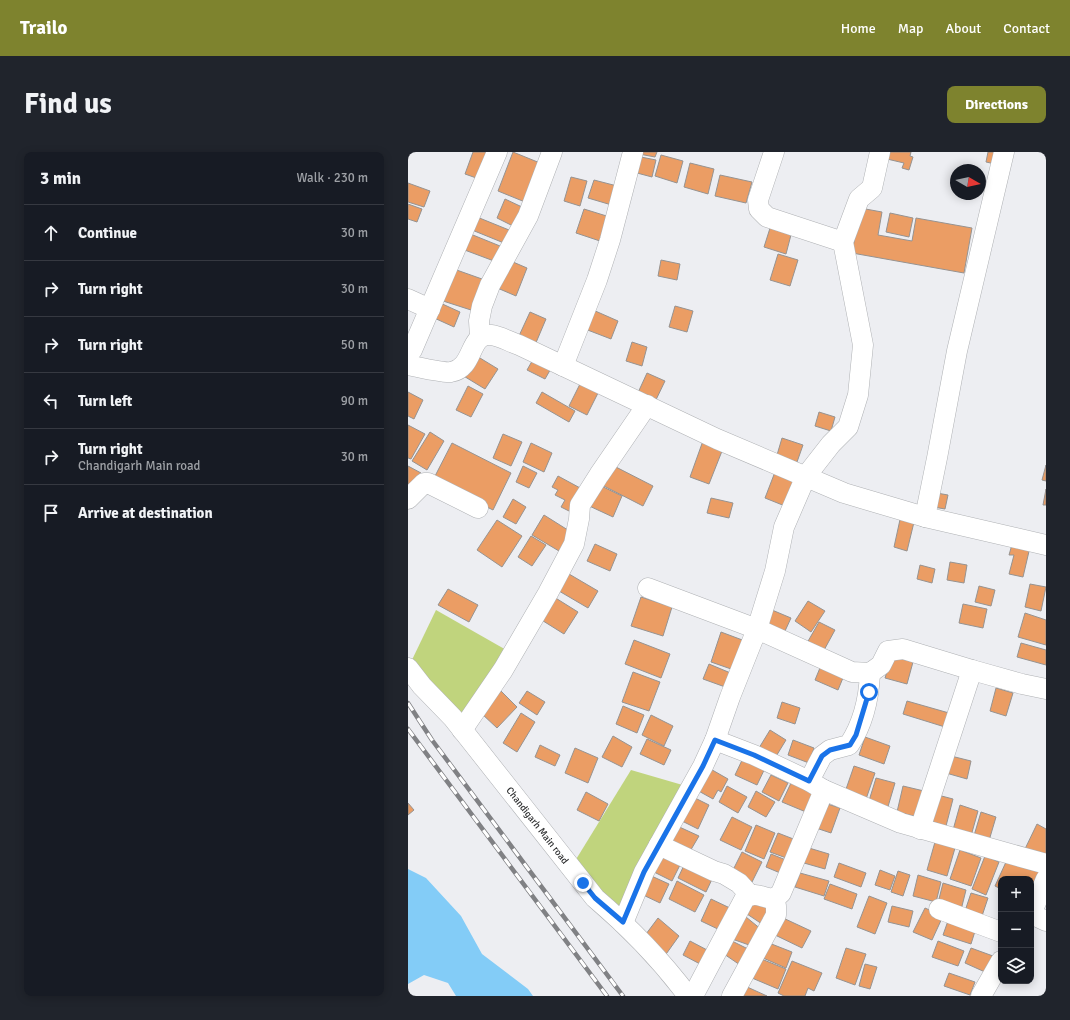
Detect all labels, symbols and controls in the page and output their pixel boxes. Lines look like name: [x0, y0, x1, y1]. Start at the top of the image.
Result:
text: Trailo: [20, 16, 67, 40]
text: Home: [841, 20, 876, 37]
text: Map: [898, 20, 923, 37]
text: About: [945, 20, 981, 37]
text: Contact: [1003, 20, 1050, 37]
button: Directions: [947, 86, 1046, 123]
text: Find us: [24, 87, 112, 121]
north arrow: [950, 164, 986, 200]
text: 3 min: [40, 168, 81, 189]
text: Walk · 230 m: [297, 170, 368, 186]
icon: ahead: [40, 222, 62, 244]
text: Continue: [78, 224, 137, 242]
text: 30 m: [341, 225, 368, 241]
icon: right: [40, 278, 62, 300]
text: Turn right: [78, 280, 143, 298]
text: 30 m: [341, 281, 368, 297]
icon: right: [40, 334, 62, 356]
text: Turn right: [78, 336, 143, 354]
text: 50 m: [341, 337, 368, 353]
icon: left: [40, 390, 62, 412]
text: Turn left: [78, 392, 132, 410]
text: 90 m: [341, 393, 368, 409]
text: Turn right: [78, 440, 143, 458]
icon: right: [40, 446, 62, 468]
text: 30 m: [341, 449, 368, 465]
text: Chandigarh Main road: [78, 458, 200, 474]
icon: arrive: [40, 502, 62, 524]
text: Arrive at destination: [78, 504, 213, 522]
route start: [860, 683, 878, 701]
street label: Chandigarh Main road: [503, 785, 571, 866]
route end: [574, 874, 592, 892]
map controls: [998, 876, 1034, 984]
button: +: [998, 876, 1034, 912]
button: −: [998, 912, 1034, 948]
button: layers: [998, 948, 1034, 984]

